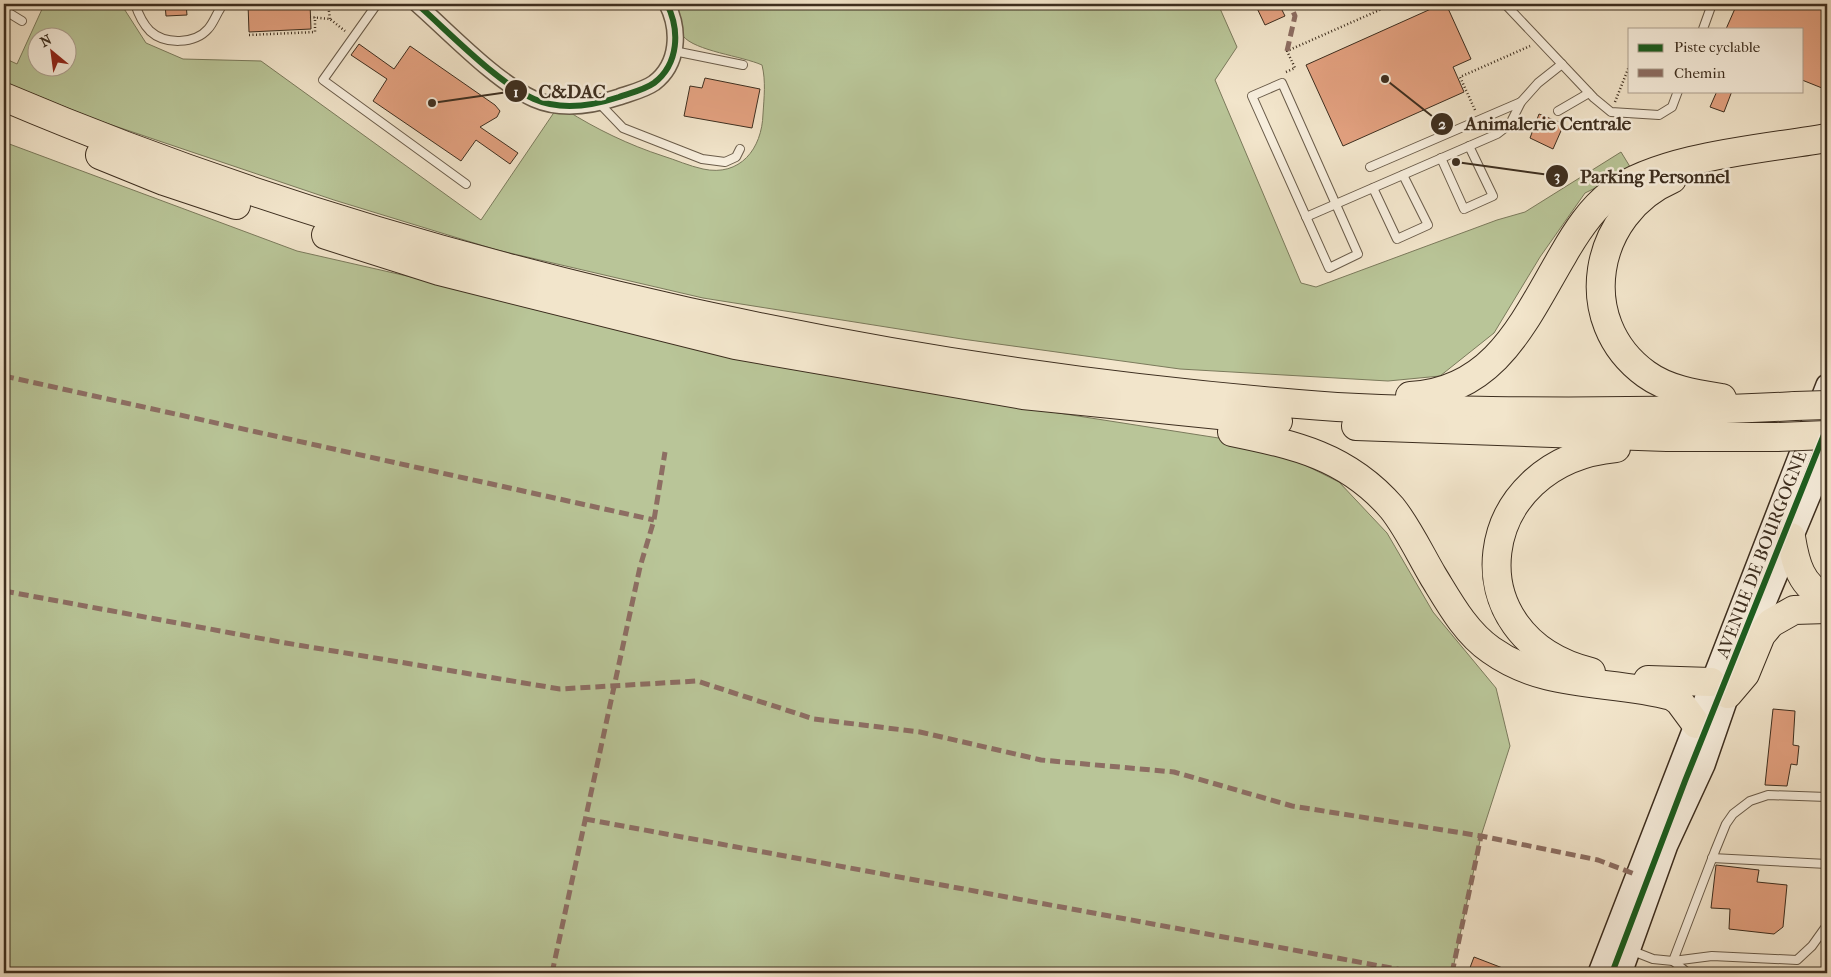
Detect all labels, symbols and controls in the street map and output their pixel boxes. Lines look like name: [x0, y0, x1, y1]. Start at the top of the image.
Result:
north arrow: [28, 28, 78, 78]
legend: [1628, 28, 1804, 92]
text: N: [37, 31, 55, 51]
text: Piste cyclable: [1674, 38, 1761, 56]
text: Chemin: [1674, 64, 1726, 82]
callout: C&DAC: [503, 74, 616, 108]
text: C&DAC: [538, 81, 606, 103]
text: 1: [513, 83, 519, 101]
callout: Animalerie Centrale: [1430, 107, 1641, 141]
text: Animalerie Centrale: [1464, 113, 1632, 135]
text: 2: [1438, 115, 1446, 133]
callout: Parking Personnel: [1545, 159, 1740, 193]
text: Parking Personnel: [1580, 166, 1731, 188]
text: 3: [1554, 167, 1560, 185]
street label: AVENUE DE BOURGOGNE: [1712, 448, 1812, 662]

